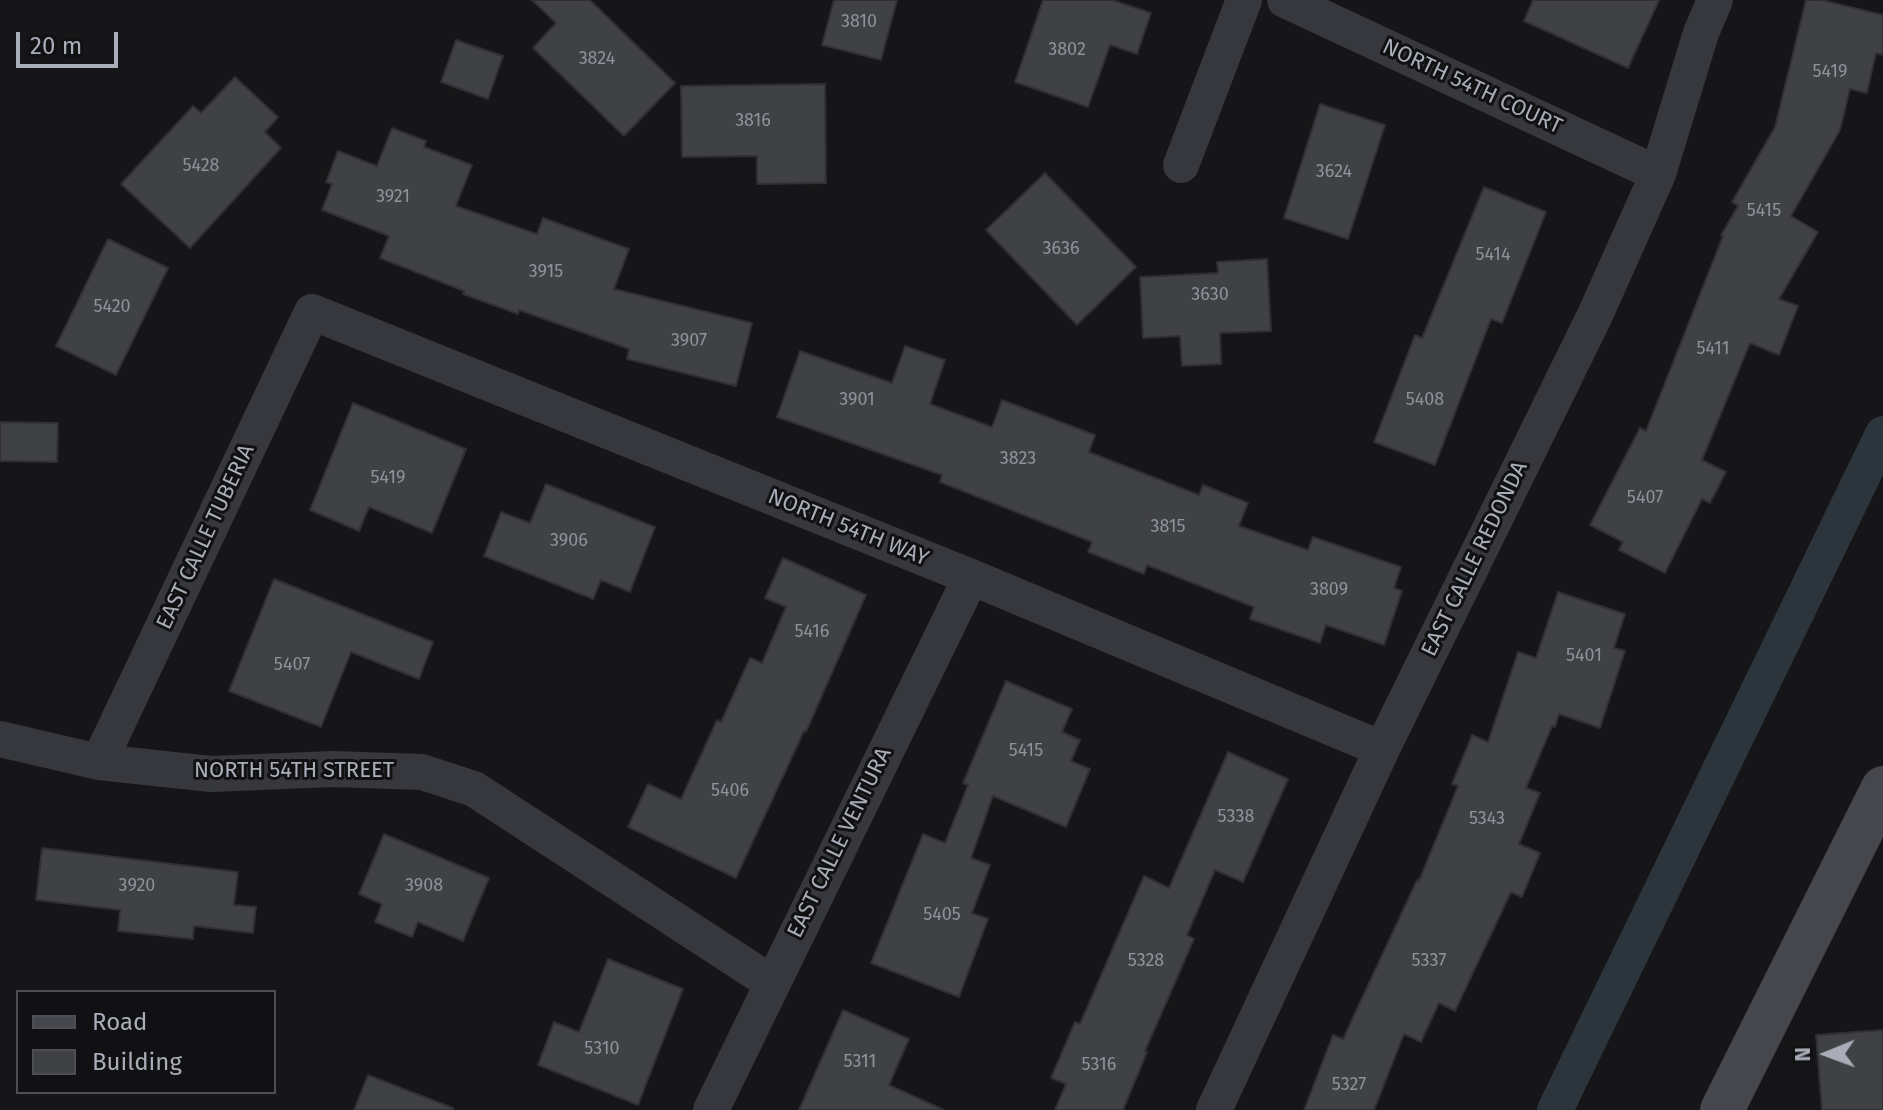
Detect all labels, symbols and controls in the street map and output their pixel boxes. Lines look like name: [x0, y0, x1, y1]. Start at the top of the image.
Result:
house number: 3810: [841, 11, 877, 33]
scale bar: [20, 16, 122, 66]
text: 20 m: [30, 32, 82, 60]
street label: NORTH 54TH COURT: [1378, 34, 1566, 140]
house number: 3802: [1048, 39, 1086, 61]
house number: 3824: [579, 48, 615, 70]
house number: 5419: [1813, 61, 1847, 83]
house number: 3816: [735, 110, 771, 132]
house number: 5428: [182, 155, 220, 177]
house number: 3624: [1316, 161, 1352, 183]
house number: 3921: [376, 186, 410, 208]
house number: 5415: [1747, 200, 1781, 222]
house number: 3636: [1043, 238, 1079, 260]
house number: 5414: [1476, 244, 1510, 266]
house number: 3915: [529, 261, 563, 283]
house number: 3630: [1191, 284, 1229, 306]
house number: 5420: [93, 296, 131, 318]
house number: 3907: [671, 330, 707, 352]
house number: 5411: [1697, 338, 1729, 360]
house number: 3901: [839, 389, 875, 411]
house number: 5408: [1406, 389, 1444, 411]
street label: EAST CALLE TUBERIA: [152, 440, 260, 634]
house number: 3823: [1000, 448, 1036, 470]
street label: EAST CALLE REDONDA: [1416, 457, 1534, 661]
house number: 5419: [371, 467, 405, 489]
street label: NORTH 54TH WAY: [764, 484, 932, 572]
house number: 5407: [1627, 487, 1663, 509]
house number: 3815: [1150, 516, 1186, 538]
house number: 3906: [550, 530, 588, 552]
house number: 3809: [1310, 579, 1348, 601]
house number: 5416: [795, 621, 829, 643]
house number: 5401: [1566, 645, 1602, 667]
house number: 5407: [274, 654, 310, 676]
house number: 5415: [1009, 740, 1043, 762]
street label: EAST CALLE VENTURA: [782, 744, 898, 942]
street label: NORTH 54TH STREET: [194, 758, 394, 784]
house number: 5406: [711, 780, 749, 802]
house number: 5338: [1218, 806, 1254, 828]
house number: 5343: [1469, 808, 1505, 830]
house number: 3920: [119, 875, 155, 897]
house number: 3908: [405, 875, 443, 897]
house number: 5405: [923, 904, 961, 926]
house number: 5328: [1128, 950, 1164, 972]
house number: 5337: [1412, 950, 1446, 972]
legend: [16, 990, 276, 1094]
text: Road: [92, 1008, 147, 1036]
north arrow: [1787, 1014, 1867, 1094]
house number: 5310: [584, 1038, 620, 1060]
text: N: [1789, 1047, 1816, 1062]
text: Building: [92, 1048, 182, 1076]
house number: 5311: [844, 1051, 876, 1073]
house number: 5316: [1082, 1054, 1116, 1076]
house number: 5327: [1332, 1074, 1366, 1096]

